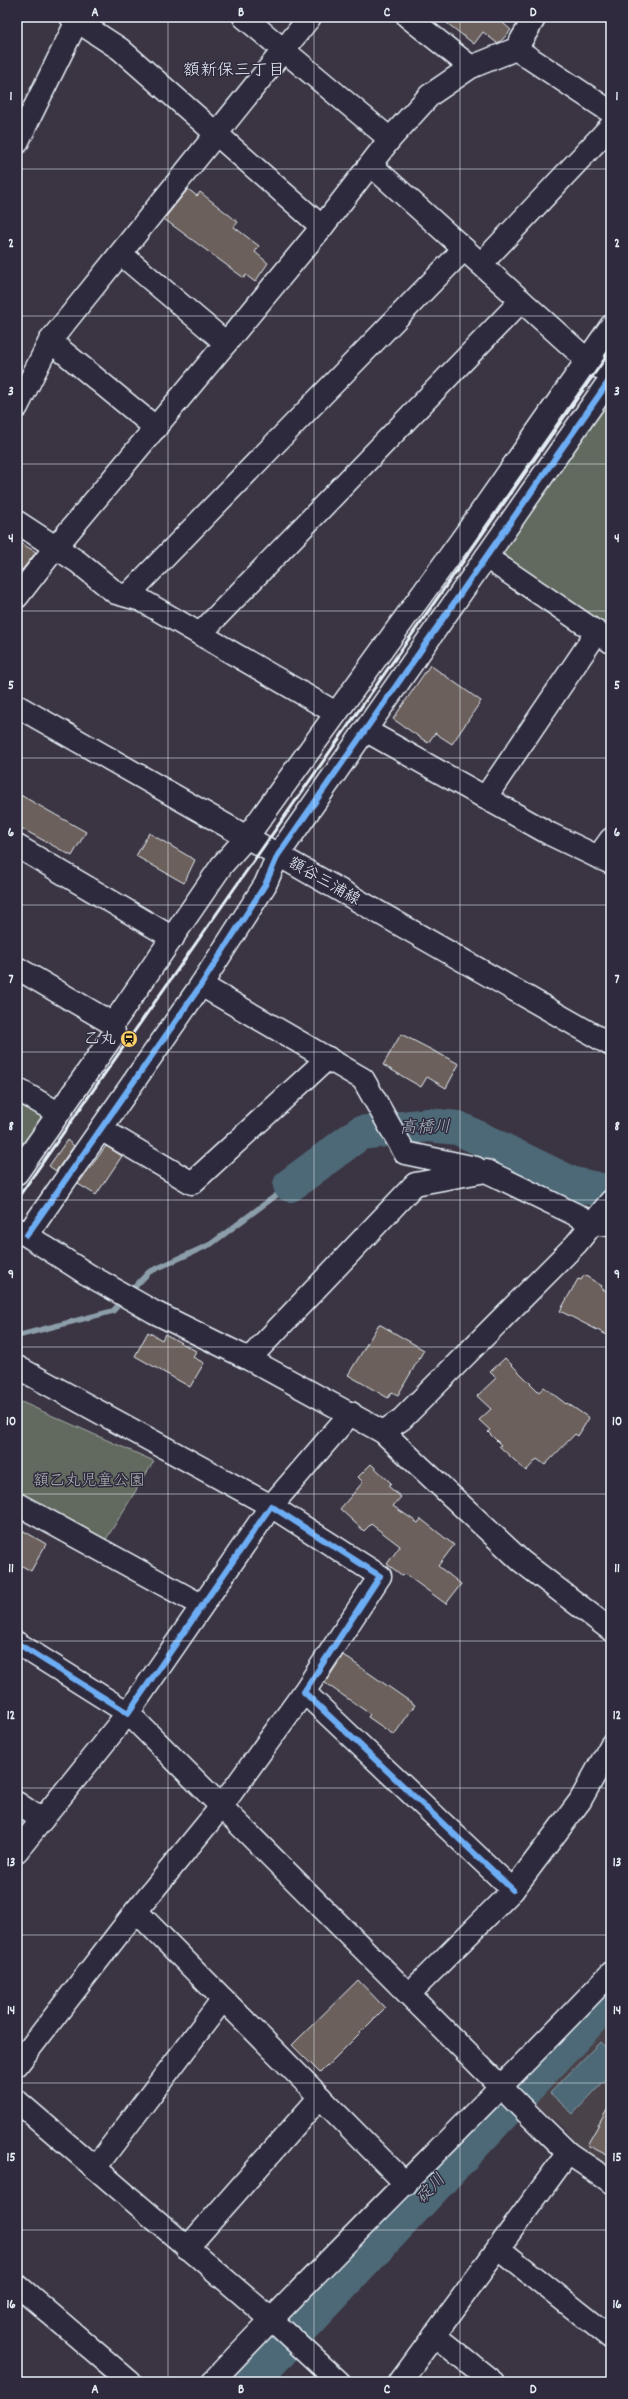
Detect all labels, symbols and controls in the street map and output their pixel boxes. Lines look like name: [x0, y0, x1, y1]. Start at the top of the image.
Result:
text: A: [91, 4, 99, 23]
text: B: [238, 4, 244, 23]
text: C: [384, 4, 391, 23]
text: D: [530, 4, 537, 23]
district label: 額新保三丁目: [183, 60, 285, 84]
text: 1: [10, 88, 13, 107]
text: 1: [616, 88, 619, 107]
text: 2: [8, 235, 14, 254]
text: 2: [614, 235, 620, 254]
text: 3: [8, 383, 14, 402]
text: 3: [614, 383, 620, 402]
text: 4: [8, 530, 14, 549]
text: 4: [614, 530, 620, 549]
text: 5: [8, 677, 14, 696]
text: 5: [614, 677, 620, 696]
text: 6: [8, 824, 15, 843]
text: 6: [614, 824, 621, 843]
street label: 額谷三浦線: [284, 852, 364, 912]
text: 7: [9, 971, 14, 990]
text: 7: [615, 971, 620, 990]
place label: 乙丸: [84, 1028, 116, 1051]
station icon: 乙丸: [119, 1029, 139, 1049]
water label: 高橋川: [399, 1117, 451, 1141]
text: 8: [8, 1118, 14, 1137]
text: 8: [614, 1118, 620, 1137]
text: 9: [8, 1266, 14, 1285]
text: 9: [614, 1266, 620, 1285]
text: 10: [6, 1413, 16, 1432]
text: 10: [612, 1413, 622, 1432]
park label: 額乙丸児童公園: [33, 1470, 145, 1493]
text: 11: [8, 1560, 14, 1579]
text: 11: [614, 1560, 620, 1579]
text: 12: [7, 1707, 16, 1726]
text: 12: [613, 1707, 622, 1726]
text: 13: [7, 1854, 16, 1873]
text: 13: [613, 1854, 622, 1873]
text: 14: [7, 2002, 15, 2021]
text: 14: [613, 2002, 621, 2021]
text: 15: [7, 2149, 15, 2168]
text: 15: [613, 2149, 621, 2168]
water label: 碇川: [412, 2169, 452, 2211]
text: 16: [6, 2296, 16, 2315]
text: 16: [612, 2296, 622, 2315]
text: A: [91, 2381, 99, 2399]
text: B: [238, 2381, 244, 2399]
text: C: [384, 2381, 391, 2399]
text: D: [530, 2381, 537, 2399]

